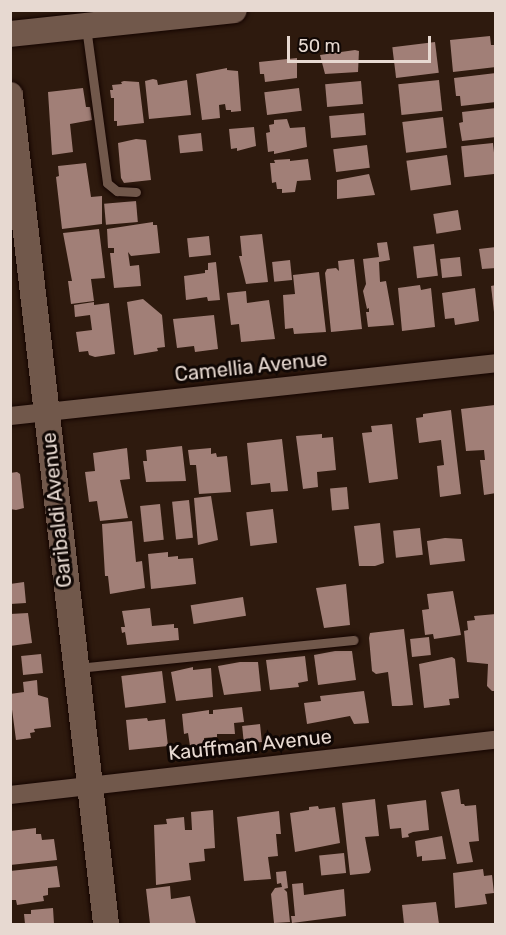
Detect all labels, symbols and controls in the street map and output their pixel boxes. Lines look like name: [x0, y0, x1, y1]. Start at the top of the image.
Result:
scale bar: [290, 24, 434, 62]
text: 50 m: [298, 35, 341, 57]
street label: Camellia Avenue: [173, 347, 329, 387]
street label: Garibaldi Avenue: [37, 431, 77, 589]
street label: Kauffman Avenue: [167, 724, 333, 766]

